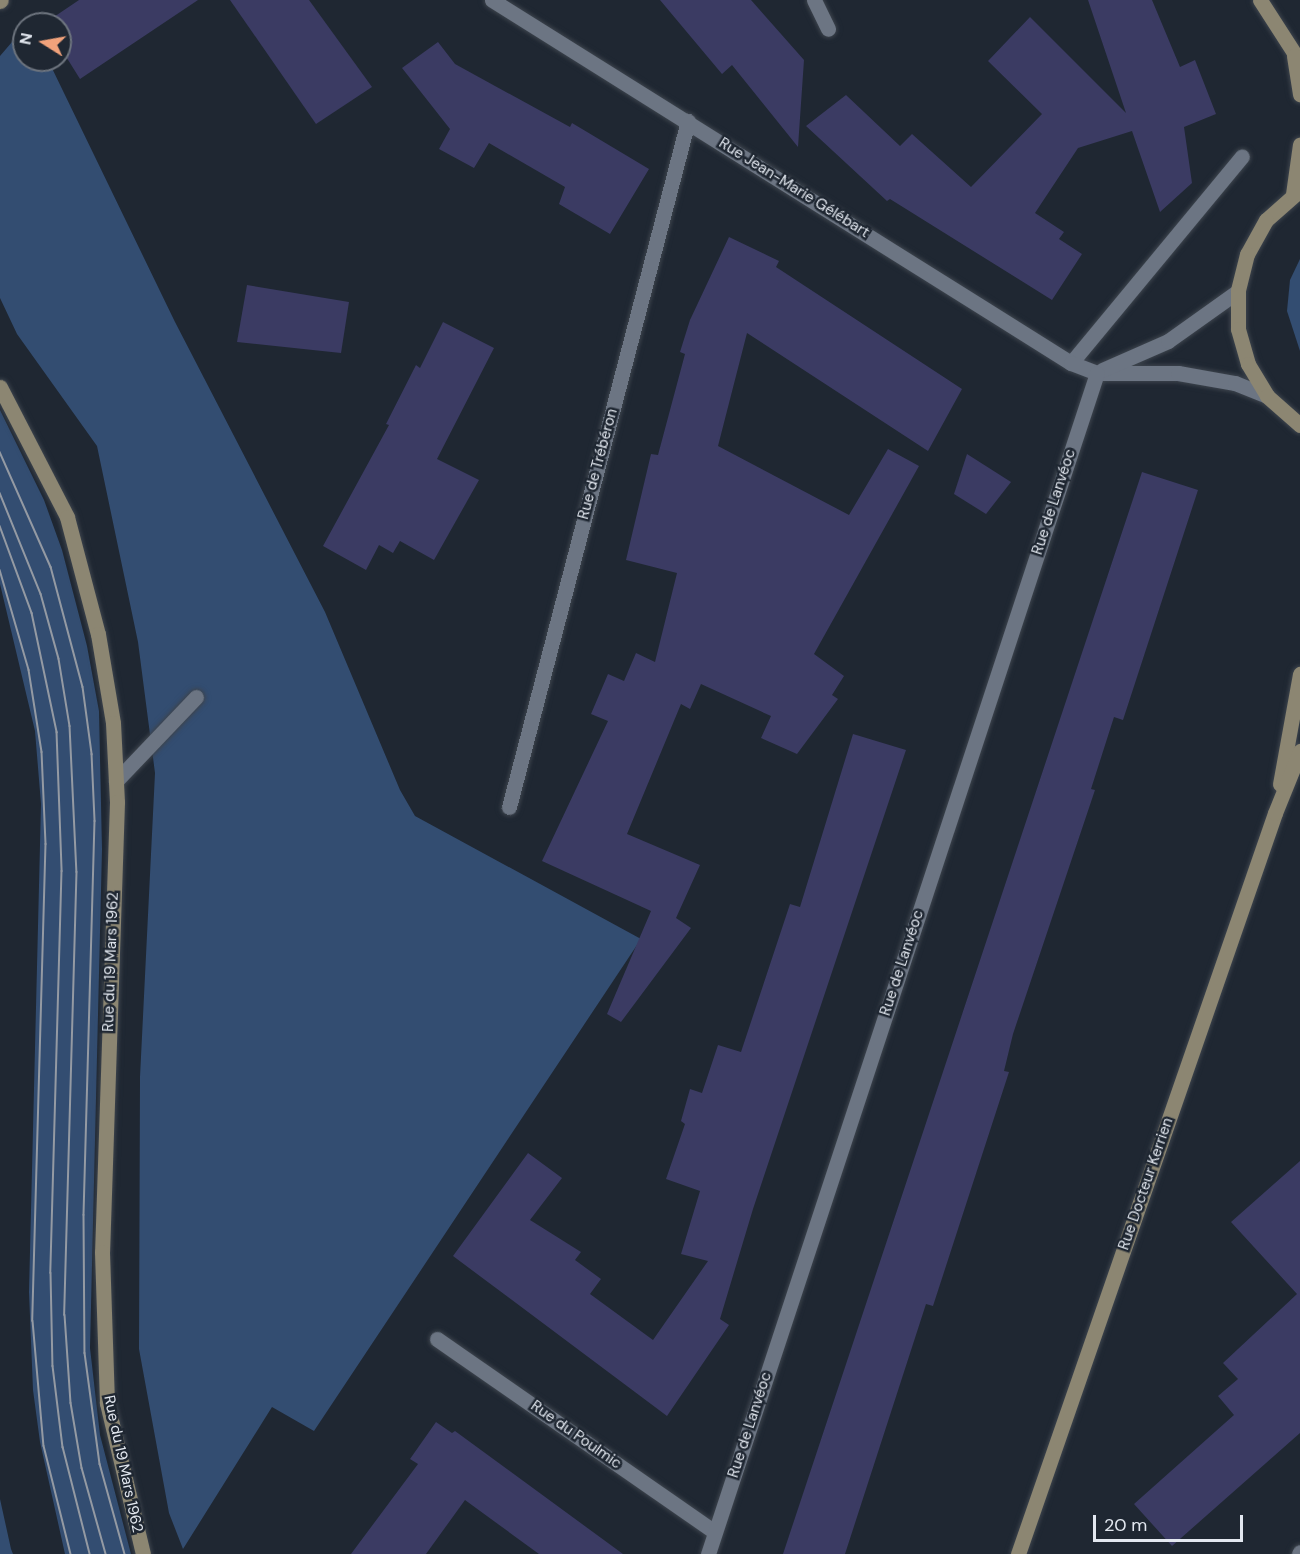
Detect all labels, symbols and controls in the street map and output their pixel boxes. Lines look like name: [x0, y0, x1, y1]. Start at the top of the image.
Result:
north arrow: [12, 12, 72, 72]
text: N: [14, 31, 37, 47]
street label: Rue Jean-Marie Gélébart: [715, 134, 873, 242]
street label: Rue de Trébéron: [575, 407, 621, 521]
street label: Rue de Lanvéoc: [1028, 447, 1080, 557]
street label: Rue du 19 Mars 1962: [100, 892, 122, 1032]
street label: Rue de Lanvéoc: [876, 908, 928, 1018]
street label: Rue Docteur Kerrien: [1115, 1116, 1177, 1252]
street label: Rue de Lanvéoc: [724, 1370, 776, 1480]
street label: Rue du 19 Mars 1962: [100, 1394, 146, 1534]
street label: Rue du Poulmic: [527, 1397, 625, 1473]
scale bar: [1096, 1503, 1246, 1541]
text: 20 m: [1104, 1513, 1147, 1537]

